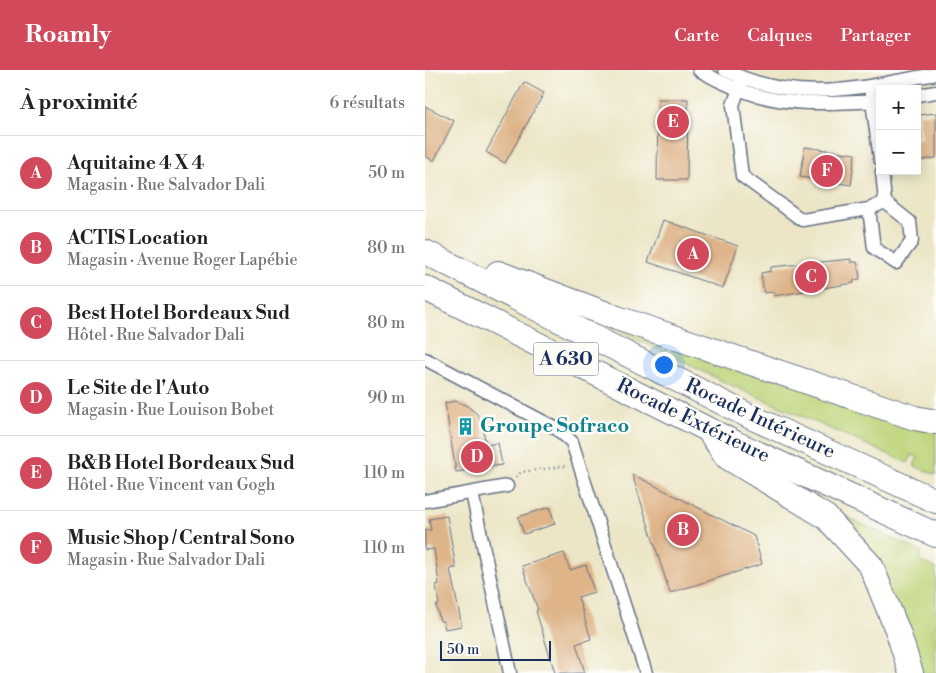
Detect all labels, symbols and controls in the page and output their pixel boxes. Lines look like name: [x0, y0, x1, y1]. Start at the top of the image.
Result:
text: Roamly: [25, 20, 111, 50]
text: Carte: [674, 24, 719, 47]
text: Calques: [747, 24, 812, 47]
text: Partager: [840, 24, 911, 47]
map controls: [876, 85, 921, 175]
button: +: [876, 85, 921, 130]
text: À proximité: [20, 90, 137, 116]
text: 6 résultats: [330, 93, 405, 113]
pin: E: [657, 103, 689, 141]
button: −: [876, 130, 921, 175]
text: Aquitaine 4 X 4: [67, 151, 204, 175]
pin: F: [811, 152, 843, 190]
text: A: [30, 163, 42, 183]
text: 50 m: [368, 163, 405, 183]
text: Magasin · Rue Salvador Dali: [67, 175, 265, 195]
text: ACTIS Location: [67, 226, 208, 250]
pin: A: [677, 235, 709, 273]
text: B: [30, 238, 42, 258]
text: 80 m: [367, 238, 405, 258]
text: Magasin · Avenue Roger Lapébie: [67, 250, 298, 270]
pin: C: [795, 258, 827, 296]
text: Best Hotel Bordeaux Sud: [67, 301, 290, 325]
text: C: [30, 313, 42, 333]
text: 80 m: [367, 313, 405, 333]
text: Hôtel · Rue Salvador Dali: [67, 325, 245, 345]
road number: A 630: [533, 342, 599, 376]
your location: [651, 352, 677, 378]
street label: Rocade Extérieure: [612, 373, 774, 469]
street label: Rocade Intérieure: [681, 373, 839, 465]
text: Le Site de l'Auto: [67, 376, 209, 400]
text: D: [30, 388, 42, 408]
text: 90 m: [367, 388, 405, 408]
text: Magasin · Rue Louison Bobet: [67, 400, 274, 420]
place label: Groupe Sofraco: [480, 414, 629, 439]
building icon: Groupe Sofraco: [456, 416, 476, 436]
pin: D: [461, 438, 493, 476]
text: B&B Hotel Bordeaux Sud: [67, 451, 295, 475]
text: E: [30, 463, 42, 483]
text: 110 m: [363, 463, 405, 483]
text: Hôtel · Rue Vincent van Gogh: [67, 475, 275, 495]
pin: B: [667, 511, 699, 549]
text: Music Shop / Central Sono: [67, 526, 295, 550]
text: F: [30, 538, 42, 558]
text: 110 m: [363, 538, 405, 558]
text: Magasin · Rue Salvador Dali: [67, 550, 265, 570]
scale bar: [440, 638, 551, 661]
text: 50 m: [447, 641, 479, 659]

